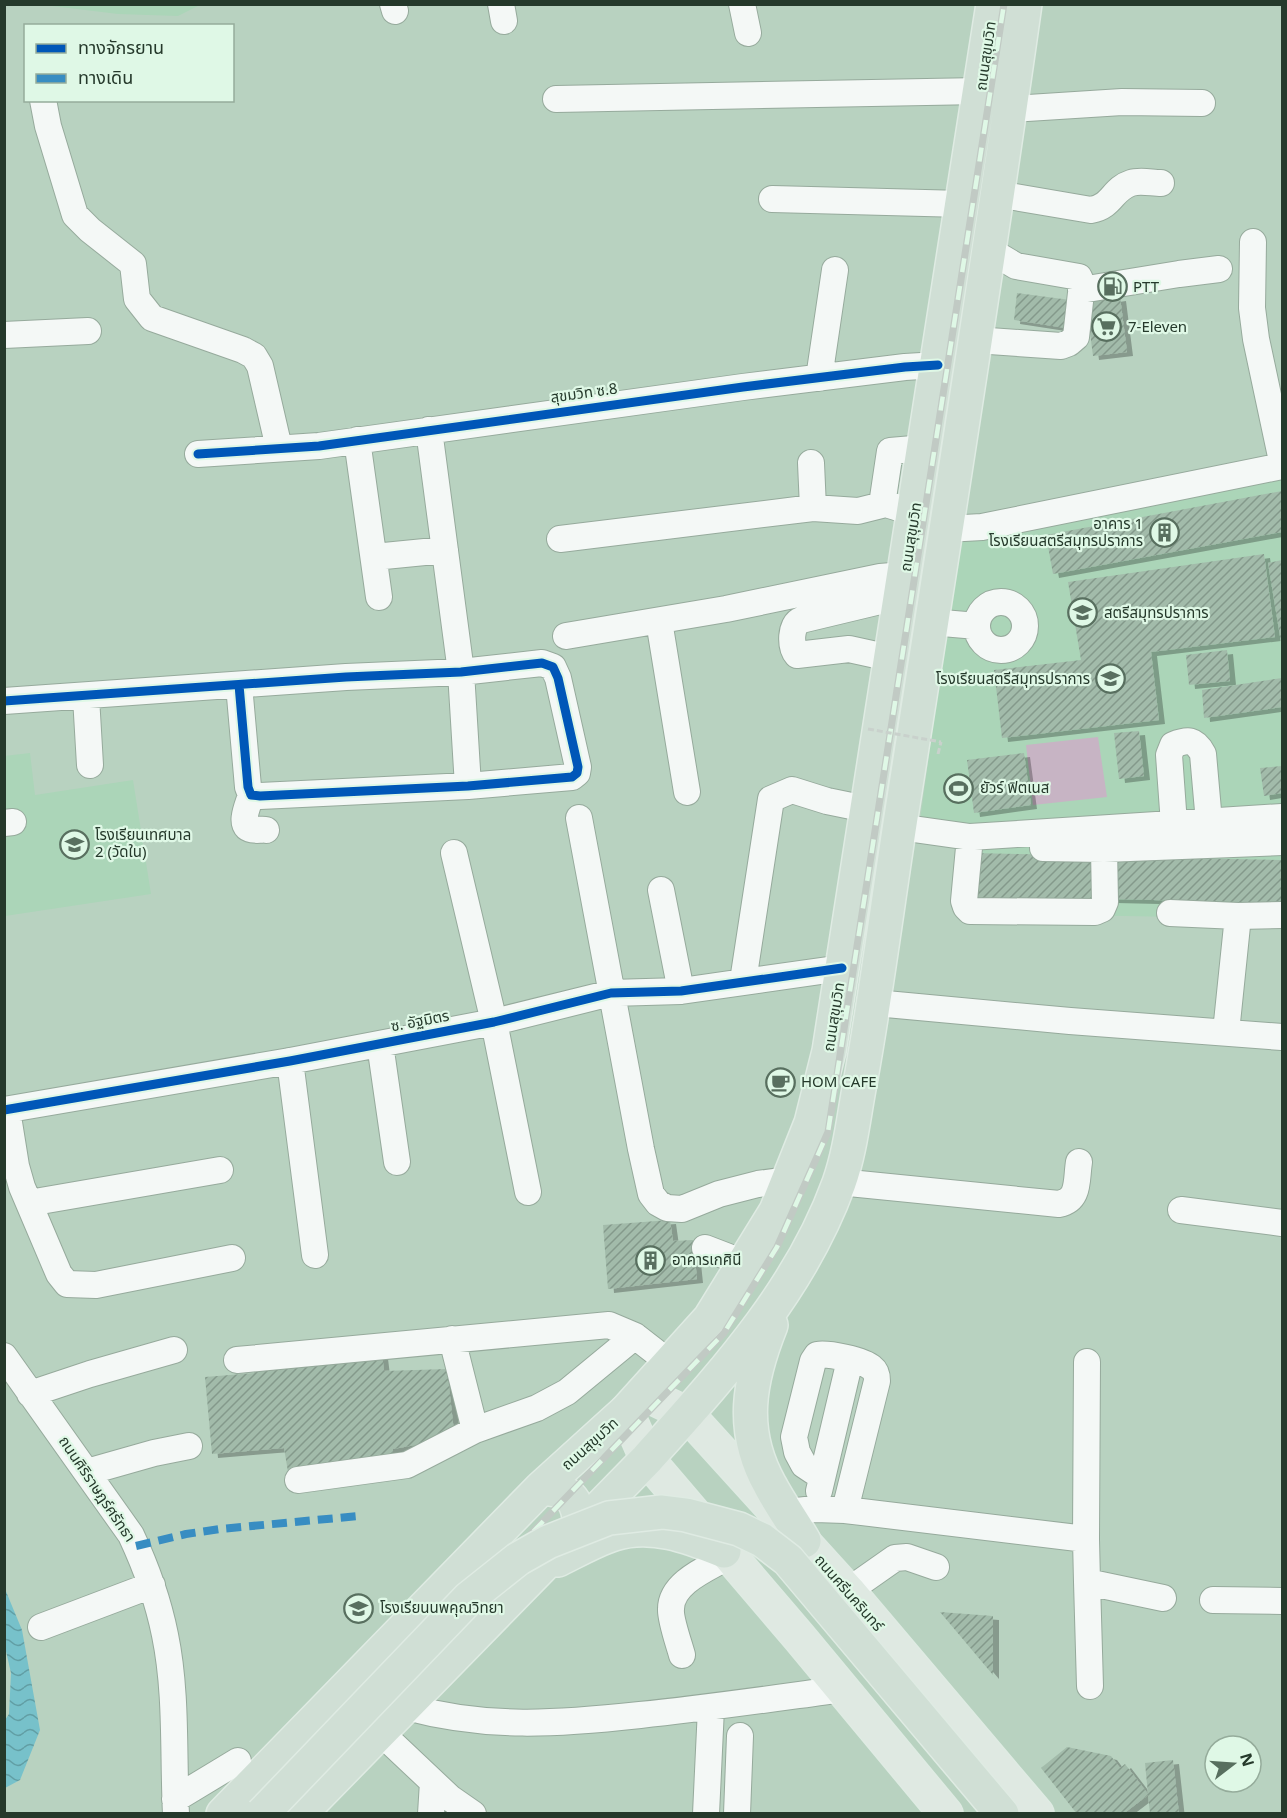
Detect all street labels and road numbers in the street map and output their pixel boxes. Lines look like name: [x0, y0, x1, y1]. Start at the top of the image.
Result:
street label: ถนนสุขุมวิท: [970, 20, 1000, 92]
street label: สุขมวิท ซ.8: [549, 377, 619, 407]
street label: ถนนสุขุมวิท: [895, 501, 925, 573]
street label: ถนนสุขุมวิท: [818, 981, 848, 1053]
street label: ซ. อัฐมิตร: [389, 1005, 451, 1035]
street label: ถนนสุขุมวิท: [557, 1412, 622, 1474]
street label: ถนนศิริราษฎร์ศรัทธา: [55, 1432, 141, 1545]
street label: ถนนศรีนครินทร์: [811, 1550, 889, 1636]

